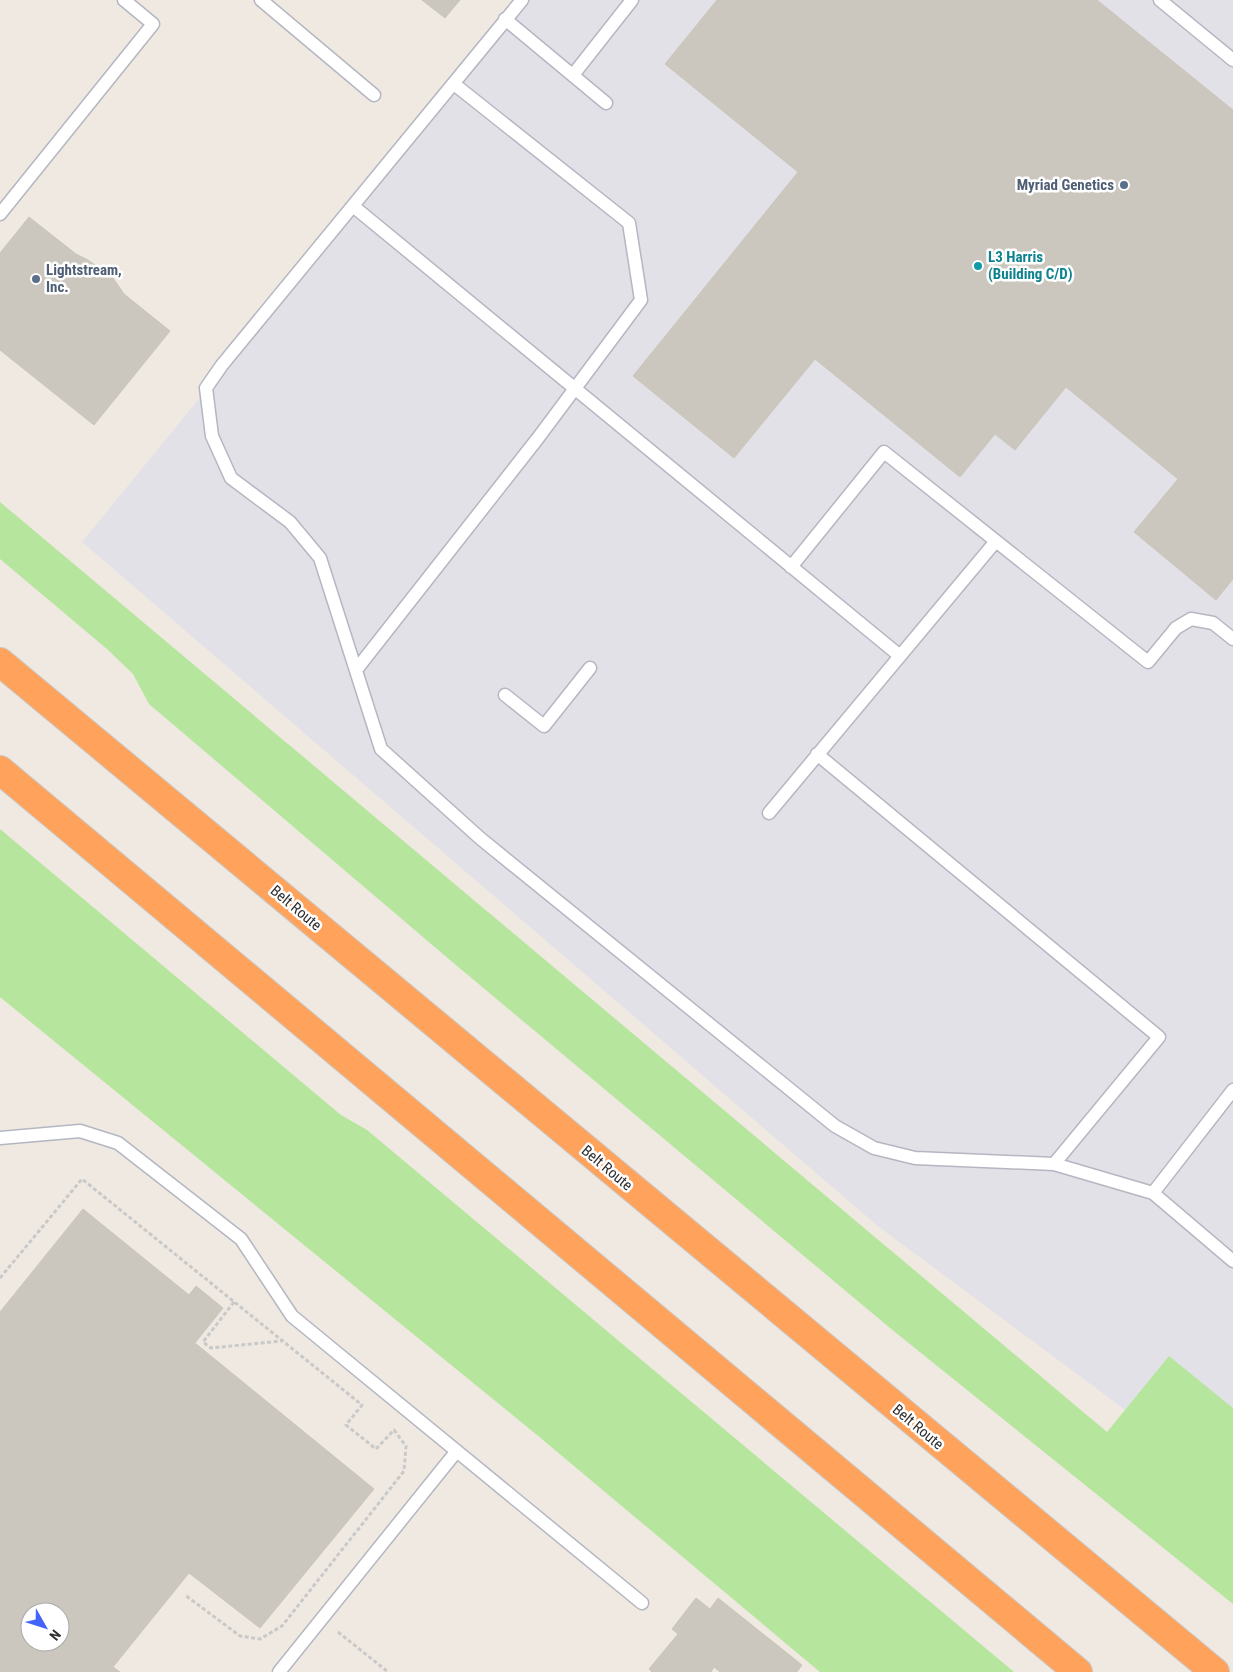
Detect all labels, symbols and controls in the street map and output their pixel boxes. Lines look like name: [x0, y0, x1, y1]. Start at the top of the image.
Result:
place label: Myriad Genetics: [1017, 176, 1114, 194]
marker: Myriad Genetics: [1118, 179, 1130, 191]
place label: L3 Harris (Building C/D): [988, 248, 1073, 283]
marker: L3 Harris (Building C/D): [972, 260, 984, 272]
place label: Lightstream, Inc.: [46, 261, 122, 296]
marker: Lightstream, Inc.: [30, 273, 42, 285]
street label: Belt Route: [267, 882, 325, 934]
street label: Belt Route: [578, 1142, 636, 1194]
street label: Belt Route: [889, 1401, 947, 1453]
north arrow: [20, 1602, 70, 1652]
text: N: [46, 1627, 64, 1644]

